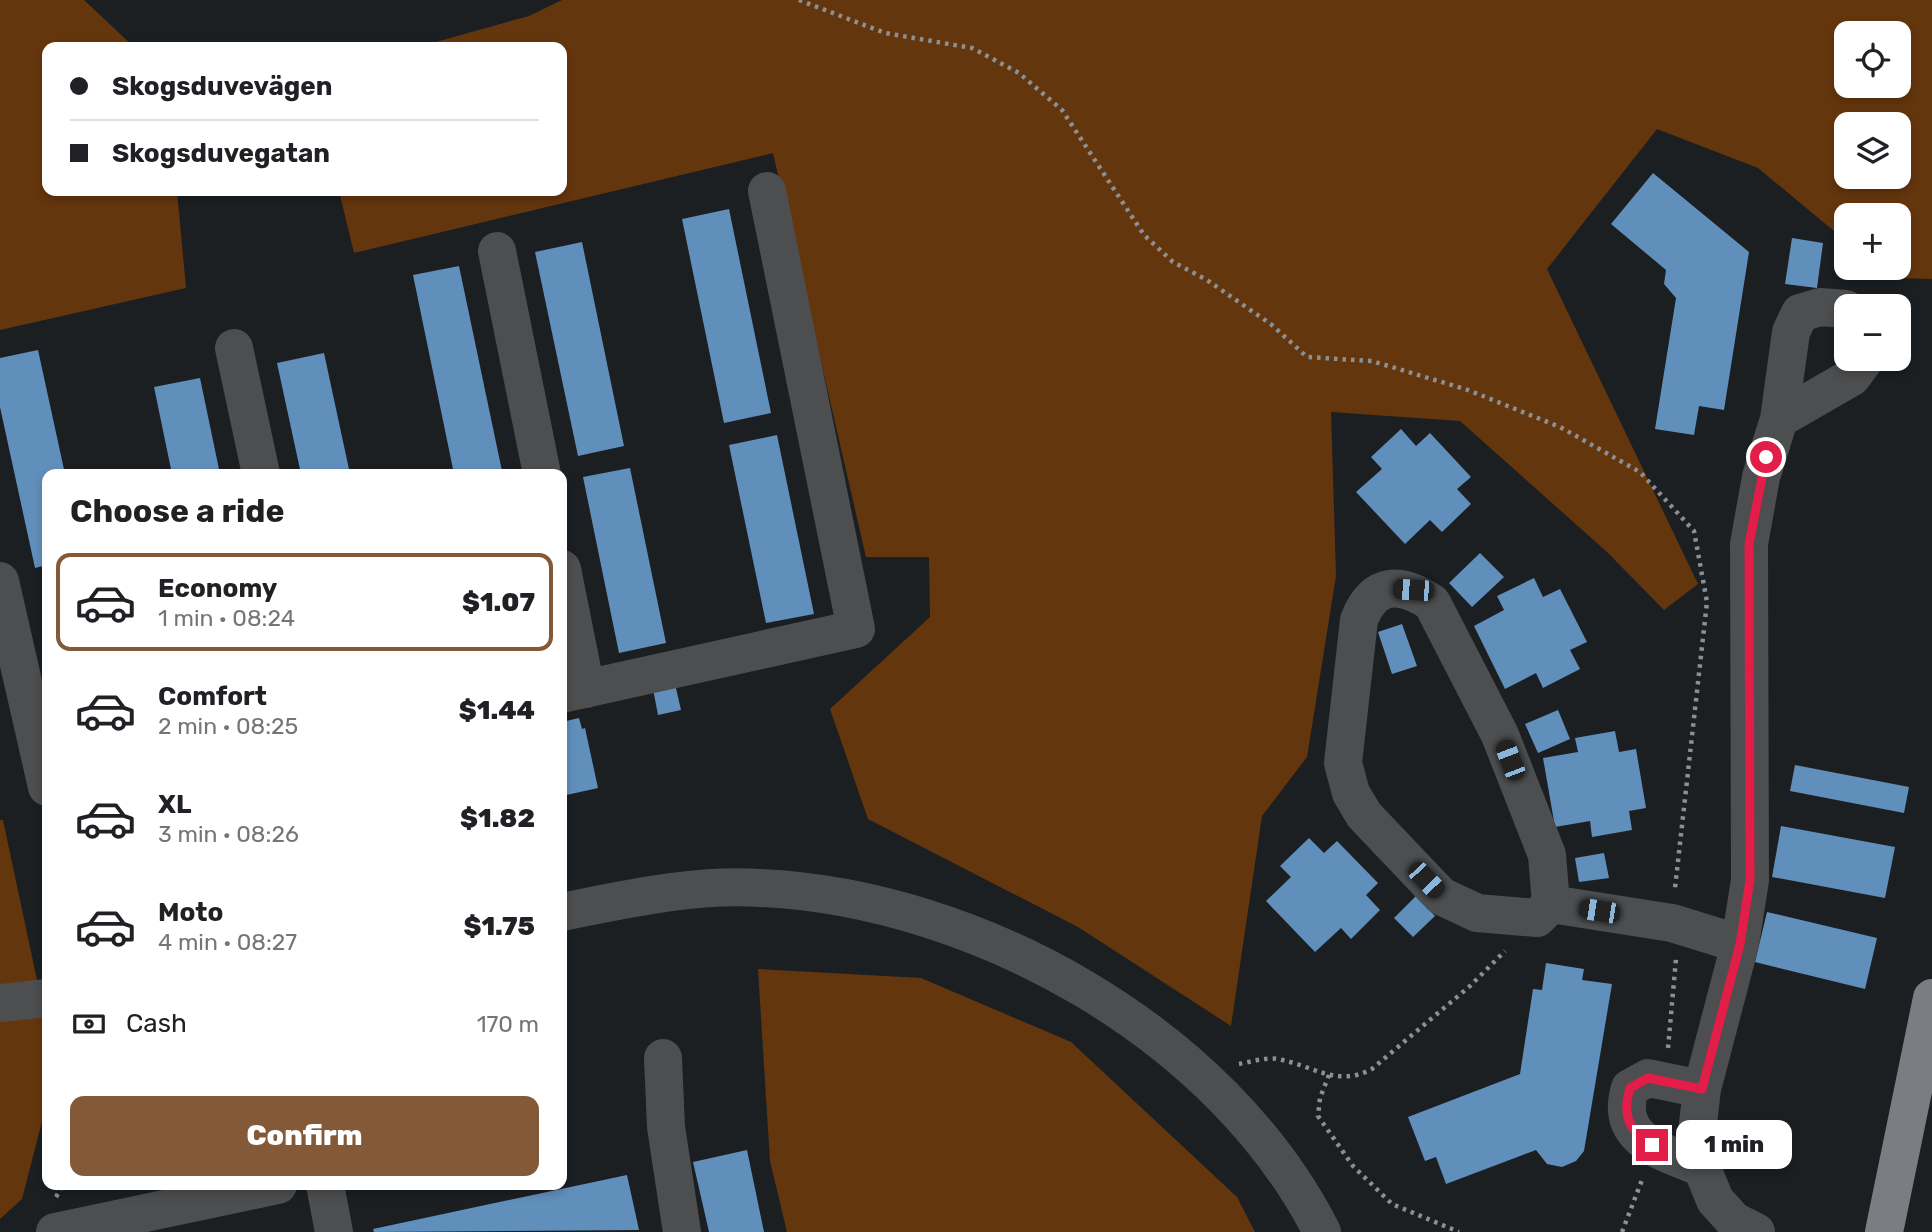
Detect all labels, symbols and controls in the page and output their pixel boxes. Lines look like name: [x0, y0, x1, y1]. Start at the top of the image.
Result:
map controls: [1834, 21, 1911, 371]
button: locate: [1834, 21, 1911, 98]
text: Skogsduvevägen: [112, 71, 332, 102]
button: layers: [1834, 112, 1911, 189]
text: Skogsduvegatan: [112, 138, 330, 169]
button: +: [1834, 203, 1911, 280]
button: −: [1834, 294, 1911, 371]
route start: [1750, 441, 1782, 473]
text: Choose a ride: [70, 492, 284, 530]
icon: car: [74, 571, 137, 634]
text: Economy: [158, 573, 277, 604]
car: [1392, 578, 1435, 602]
text: $1.07: [462, 587, 535, 618]
text: 1 min · 08:24: [158, 604, 295, 632]
icon: car: [74, 679, 137, 742]
text: Comfort: [158, 681, 267, 712]
text: $1.44: [459, 695, 535, 726]
text: 2 min · 08:25: [158, 712, 298, 740]
car: [1493, 737, 1528, 783]
icon: car: [74, 787, 137, 850]
text: XL: [158, 789, 191, 820]
text: $1.82: [460, 803, 535, 834]
text: 3 min · 08:26: [158, 820, 299, 848]
car: [1404, 858, 1449, 902]
icon: car: [74, 895, 137, 958]
text: Moto: [158, 897, 223, 928]
car: [1577, 897, 1622, 925]
text: $1.75: [463, 911, 535, 942]
text: 4 min · 08:27: [158, 928, 297, 956]
icon: cash: [70, 1005, 108, 1043]
text: Cash: [126, 1008, 187, 1039]
text: 170 m: [477, 1010, 539, 1038]
button: Confirm: [70, 1096, 539, 1176]
callout: 1 min: [1676, 1120, 1792, 1170]
route end: [1636, 1129, 1668, 1161]
text: 1 min: [1704, 1130, 1764, 1158]

